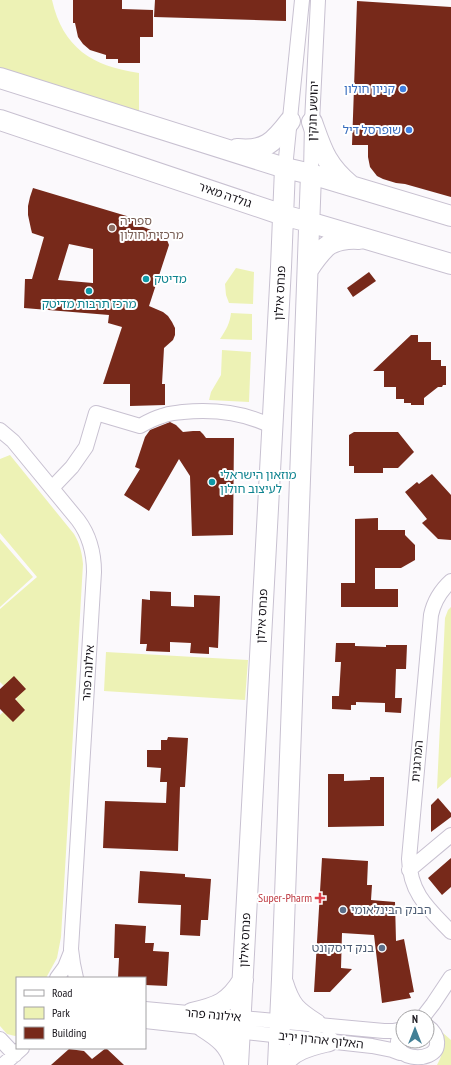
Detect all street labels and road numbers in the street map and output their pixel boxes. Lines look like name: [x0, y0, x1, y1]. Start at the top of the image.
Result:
street label: יהושע חנקין: [304, 81, 321, 141]
street label: גולדה מאיר: [196, 178, 254, 211]
street label: פנחס אילון: [271, 265, 288, 321]
street label: פנחס אילון: [253, 588, 270, 644]
street label: אילונה פהר: [78, 644, 97, 702]
street label: המרגנית: [407, 739, 426, 783]
street label: פנחס אילון: [236, 912, 253, 968]
street label: אילונה פהר: [184, 1005, 242, 1024]
street label: האלוף אהרון יריב: [278, 1028, 364, 1051]

